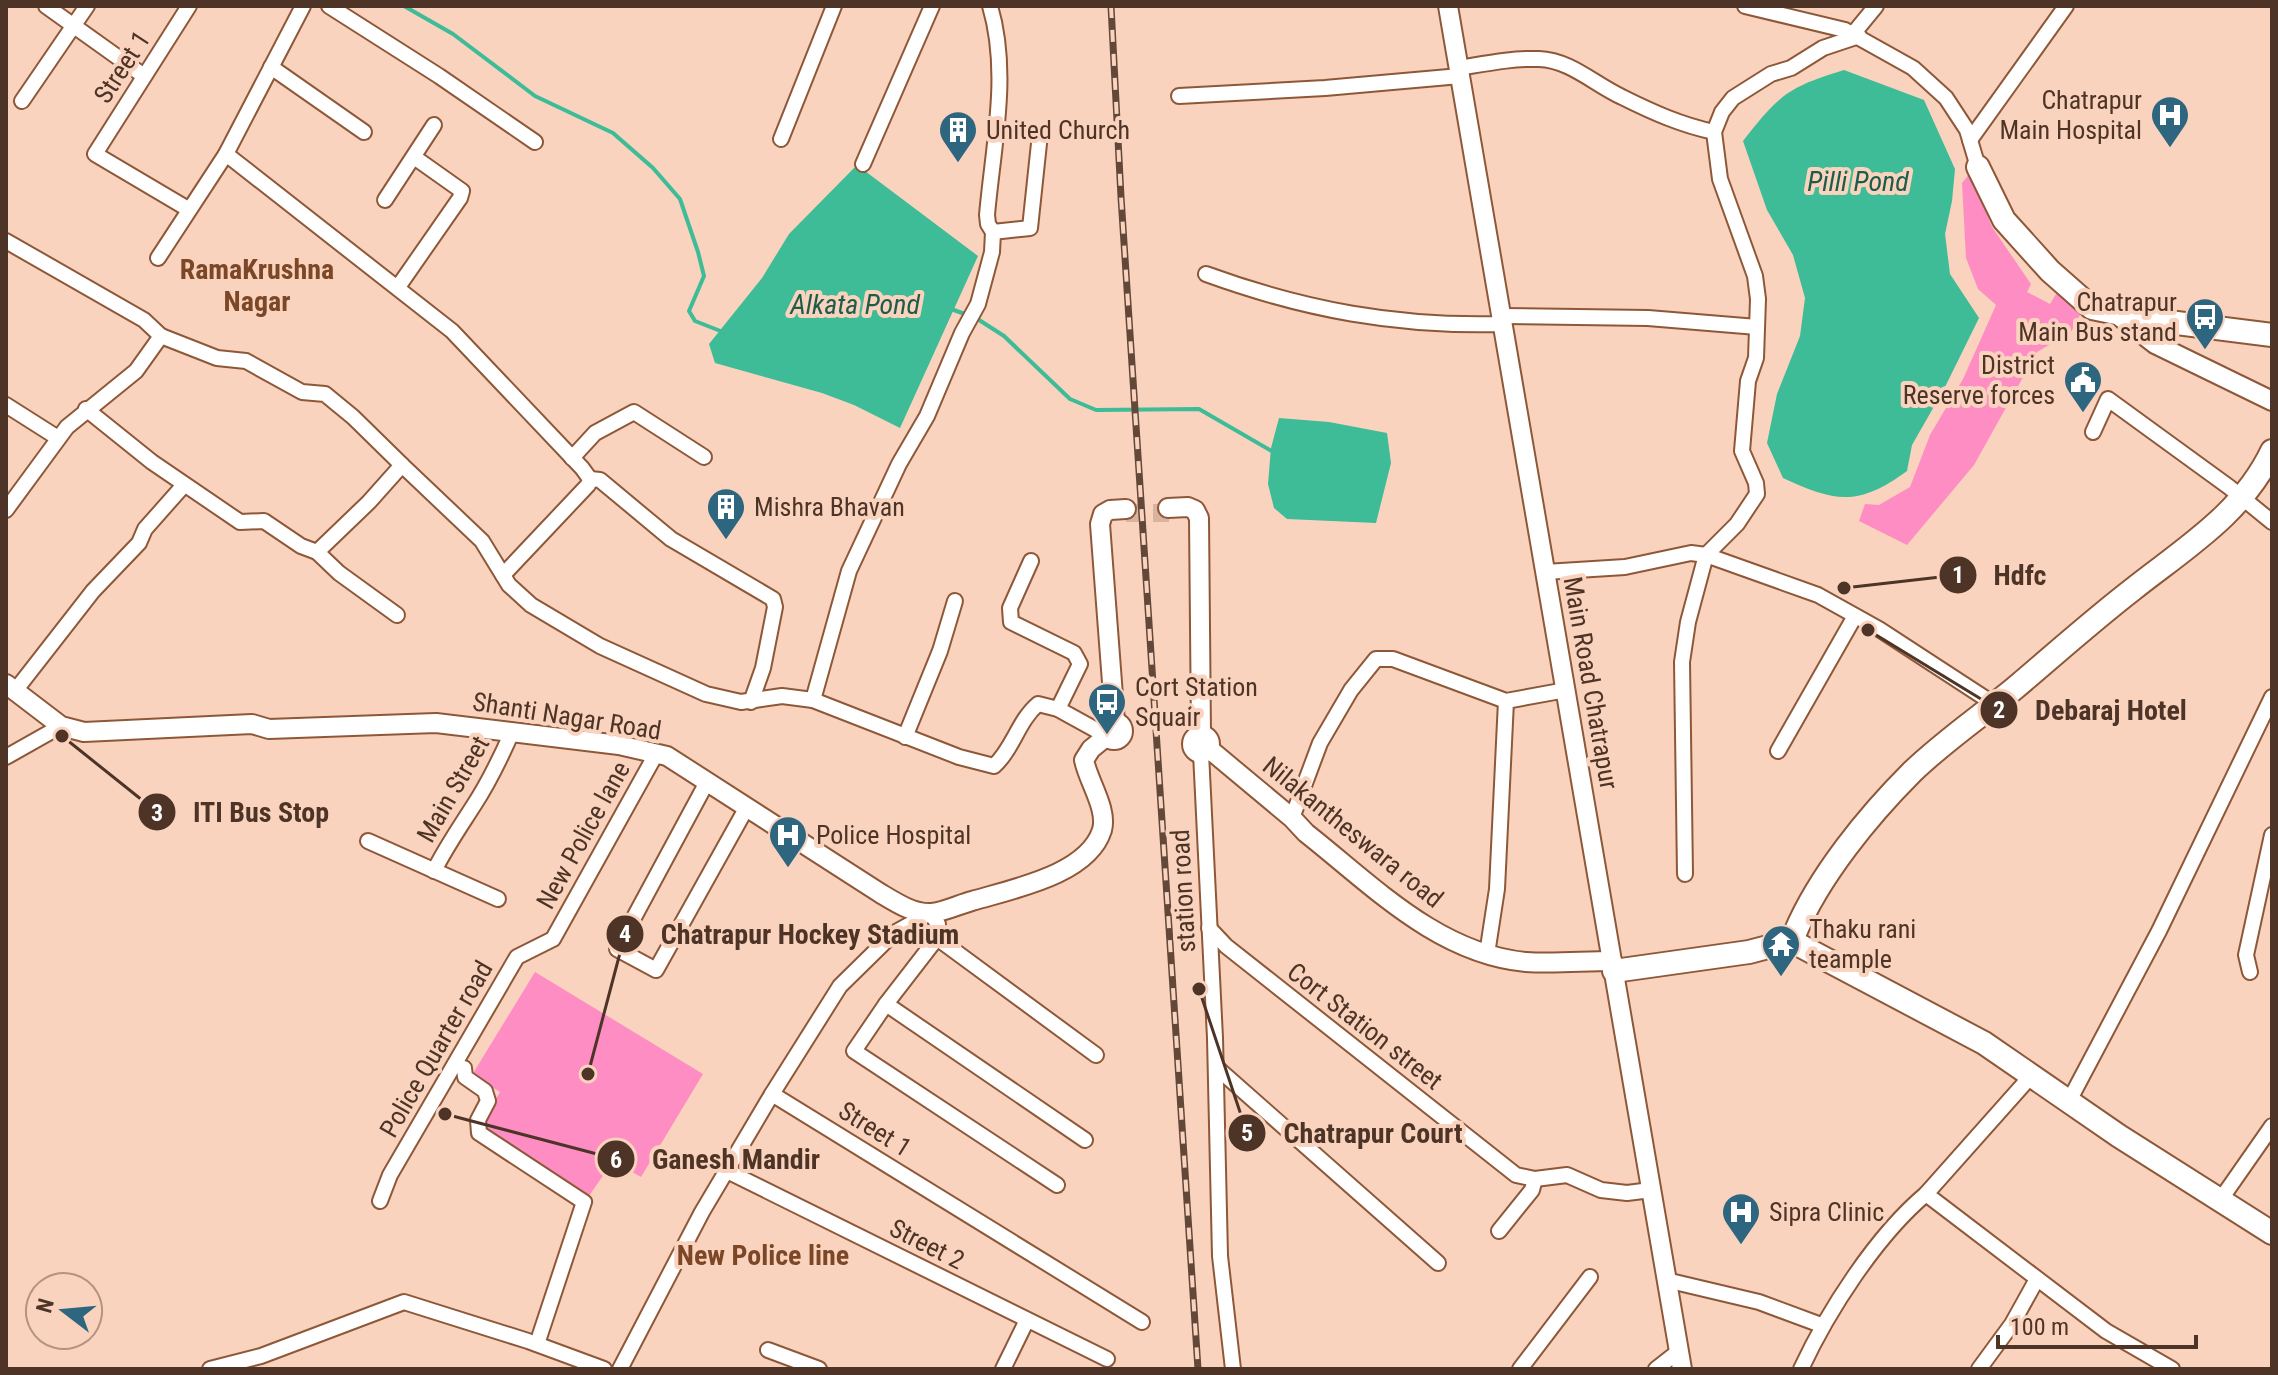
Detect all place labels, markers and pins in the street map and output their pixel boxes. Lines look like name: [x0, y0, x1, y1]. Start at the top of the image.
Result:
place label: Chatrapur Main Hospital: [1999, 85, 2142, 145]
hospital icon: Chatrapur Main Hospital: [2149, 94, 2191, 149]
building icon: United Church: [937, 109, 979, 164]
place label: United Church: [986, 115, 1130, 145]
place label: Chatrapur Main Bus stand: [2018, 287, 2177, 347]
bus stop icon: Chatrapur Main Bus stand: [2184, 296, 2226, 351]
place label: District Reserve forces: [1903, 350, 2055, 410]
public building icon: District Reserve forces: [2062, 359, 2104, 414]
building icon: Mishra Bhavan: [705, 486, 747, 541]
place label: Mishra Bhavan: [754, 492, 905, 522]
callout: Hdfc: [1938, 549, 2063, 601]
place label: Cort Station Squair: [1135, 672, 1258, 732]
bus stop icon: Cort Station Squair: [1086, 681, 1128, 736]
callout: Debaraj Hotel: [1979, 684, 2203, 736]
callout: ITI Bus Stop: [137, 786, 345, 838]
hospital icon: Police Hospital: [767, 814, 809, 869]
place label: Police Hospital: [816, 820, 971, 850]
callout: Chatrapur Hockey Stadium: [605, 908, 975, 960]
place label: Thaku rani teample: [1809, 914, 1916, 974]
temple icon: Thaku rani teample: [1760, 923, 1802, 978]
callout: Chatrapur Court: [1227, 1107, 1478, 1159]
callout: Ganesh Mandir: [596, 1133, 836, 1185]
hospital icon: Sipra Clinic: [1720, 1191, 1762, 1246]
place label: Sipra Clinic: [1769, 1197, 1884, 1227]

